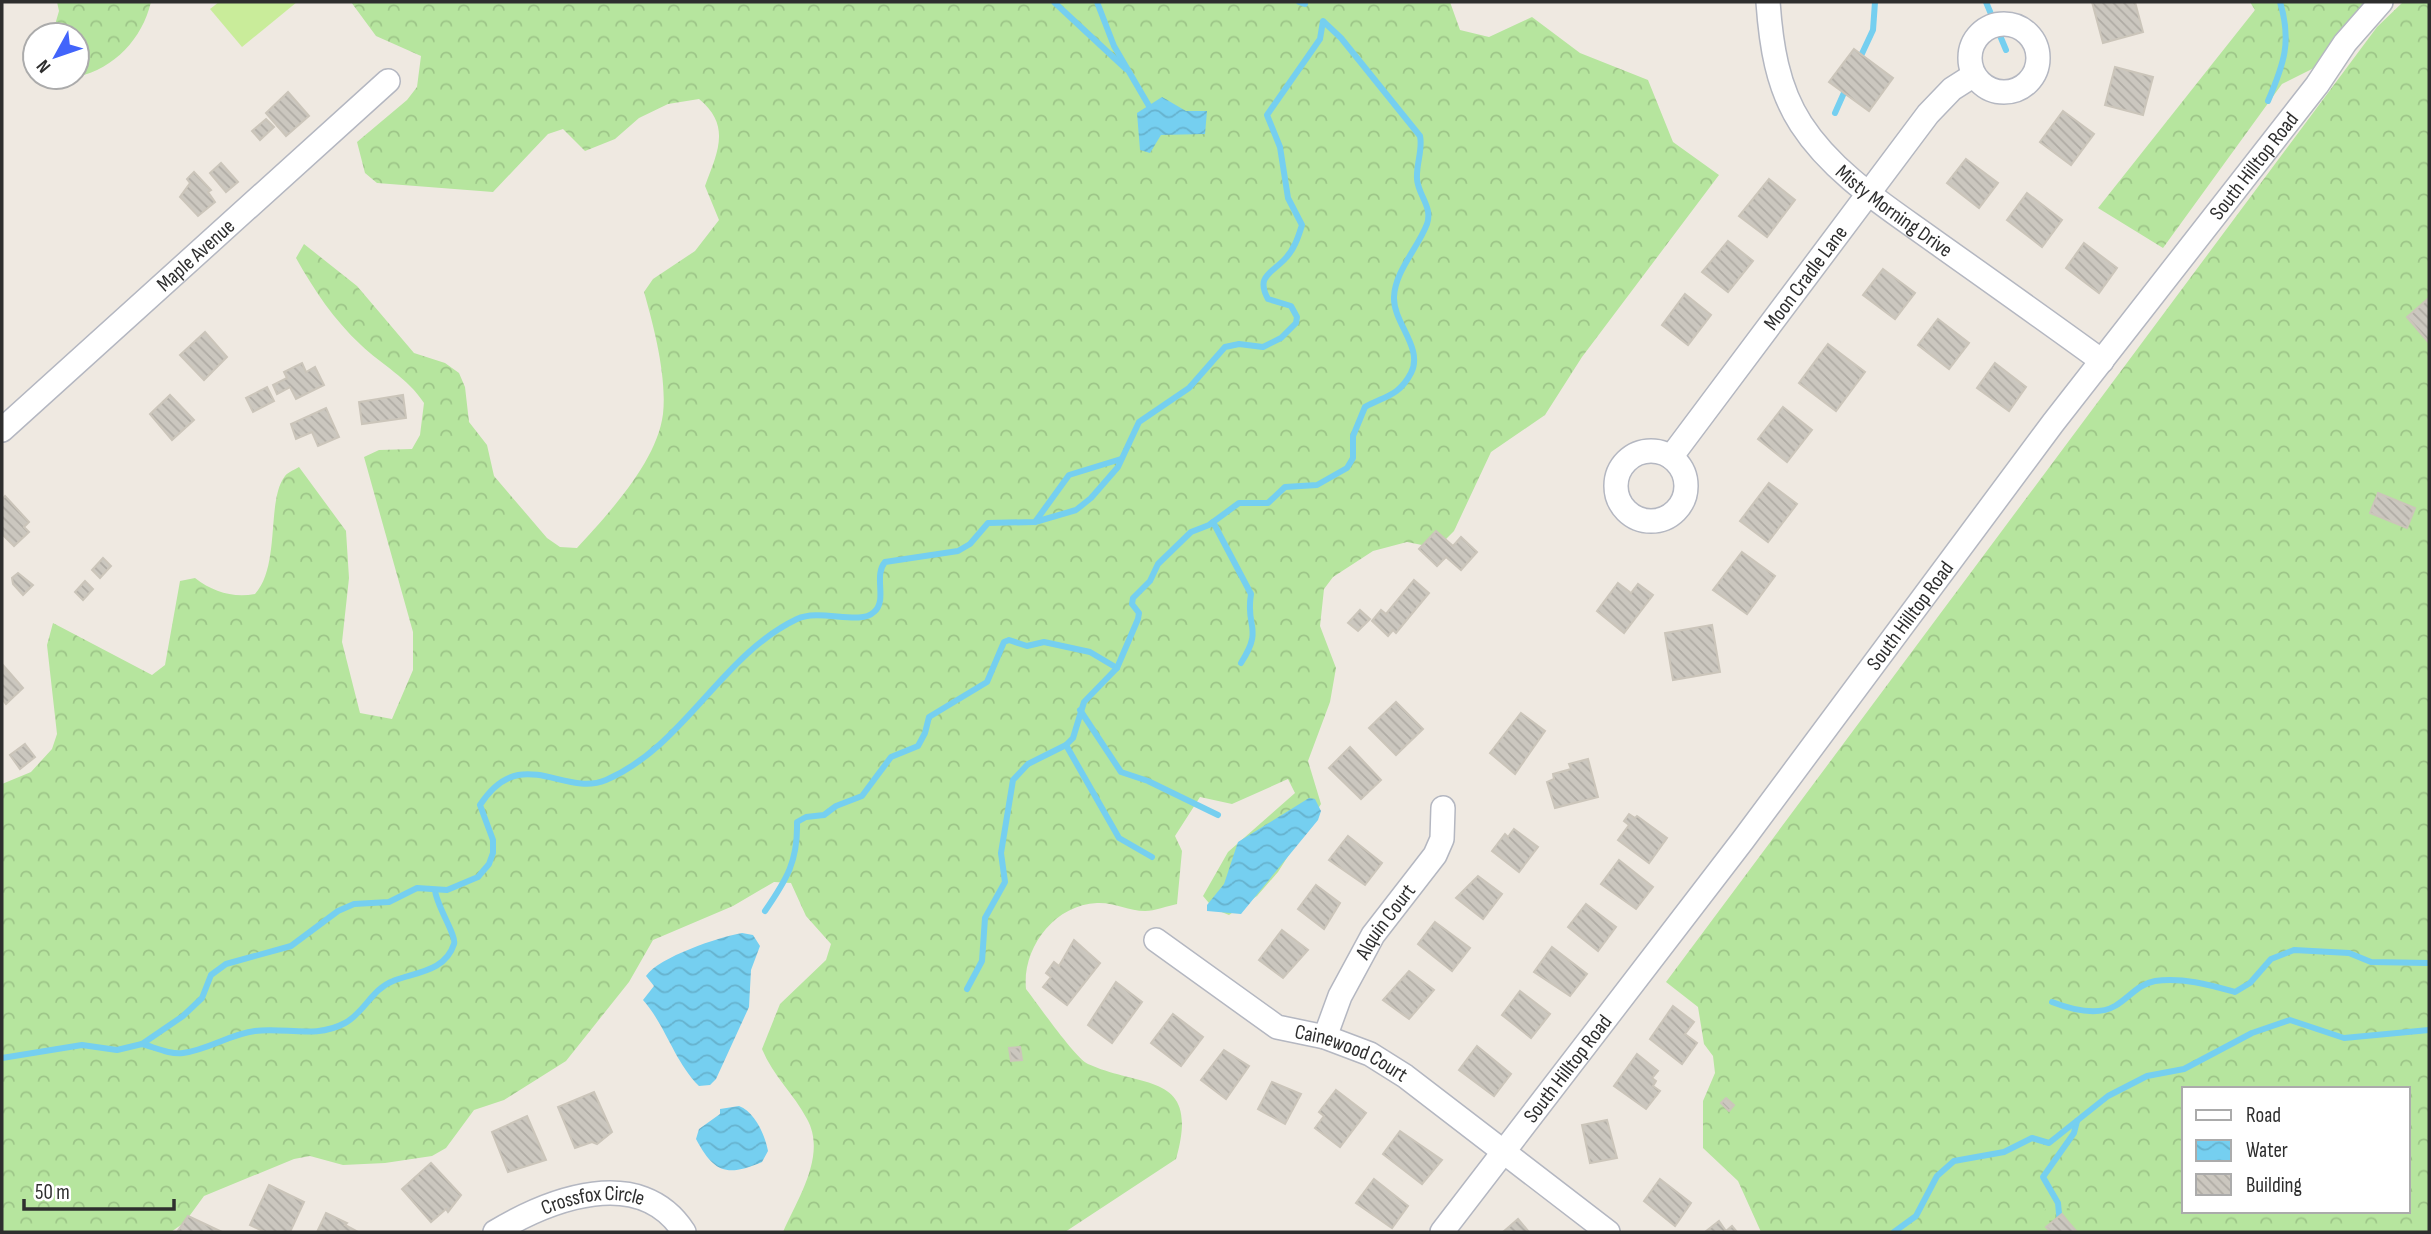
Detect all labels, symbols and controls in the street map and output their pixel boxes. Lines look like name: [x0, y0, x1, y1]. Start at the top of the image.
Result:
north arrow: [21, 21, 91, 91]
text: N: [32, 55, 56, 77]
street label: South Hilltop Road: [2204, 107, 2304, 225]
street label: Misty Morning Drive: [1830, 160, 1957, 263]
street label: Maple Avenue: [152, 214, 240, 297]
street label: Moon Cradle Lane: [1759, 221, 1853, 335]
street label: South Hilltop Road: [1862, 556, 1959, 675]
street label: Alquin Court: [1350, 879, 1421, 965]
street label: South Hilltop Road: [1518, 1010, 1617, 1128]
street label: Cainewood Court: [1293, 1019, 1412, 1087]
legend: [2182, 1087, 2410, 1213]
text: Road: [2246, 1103, 2281, 1128]
text: Water: [2246, 1138, 2288, 1163]
scale bar: [24, 1168, 175, 1212]
text: Building: [2246, 1173, 2302, 1198]
text: 50 m: [35, 1180, 70, 1205]
street label: Crossfox Circle: [537, 1181, 648, 1221]

